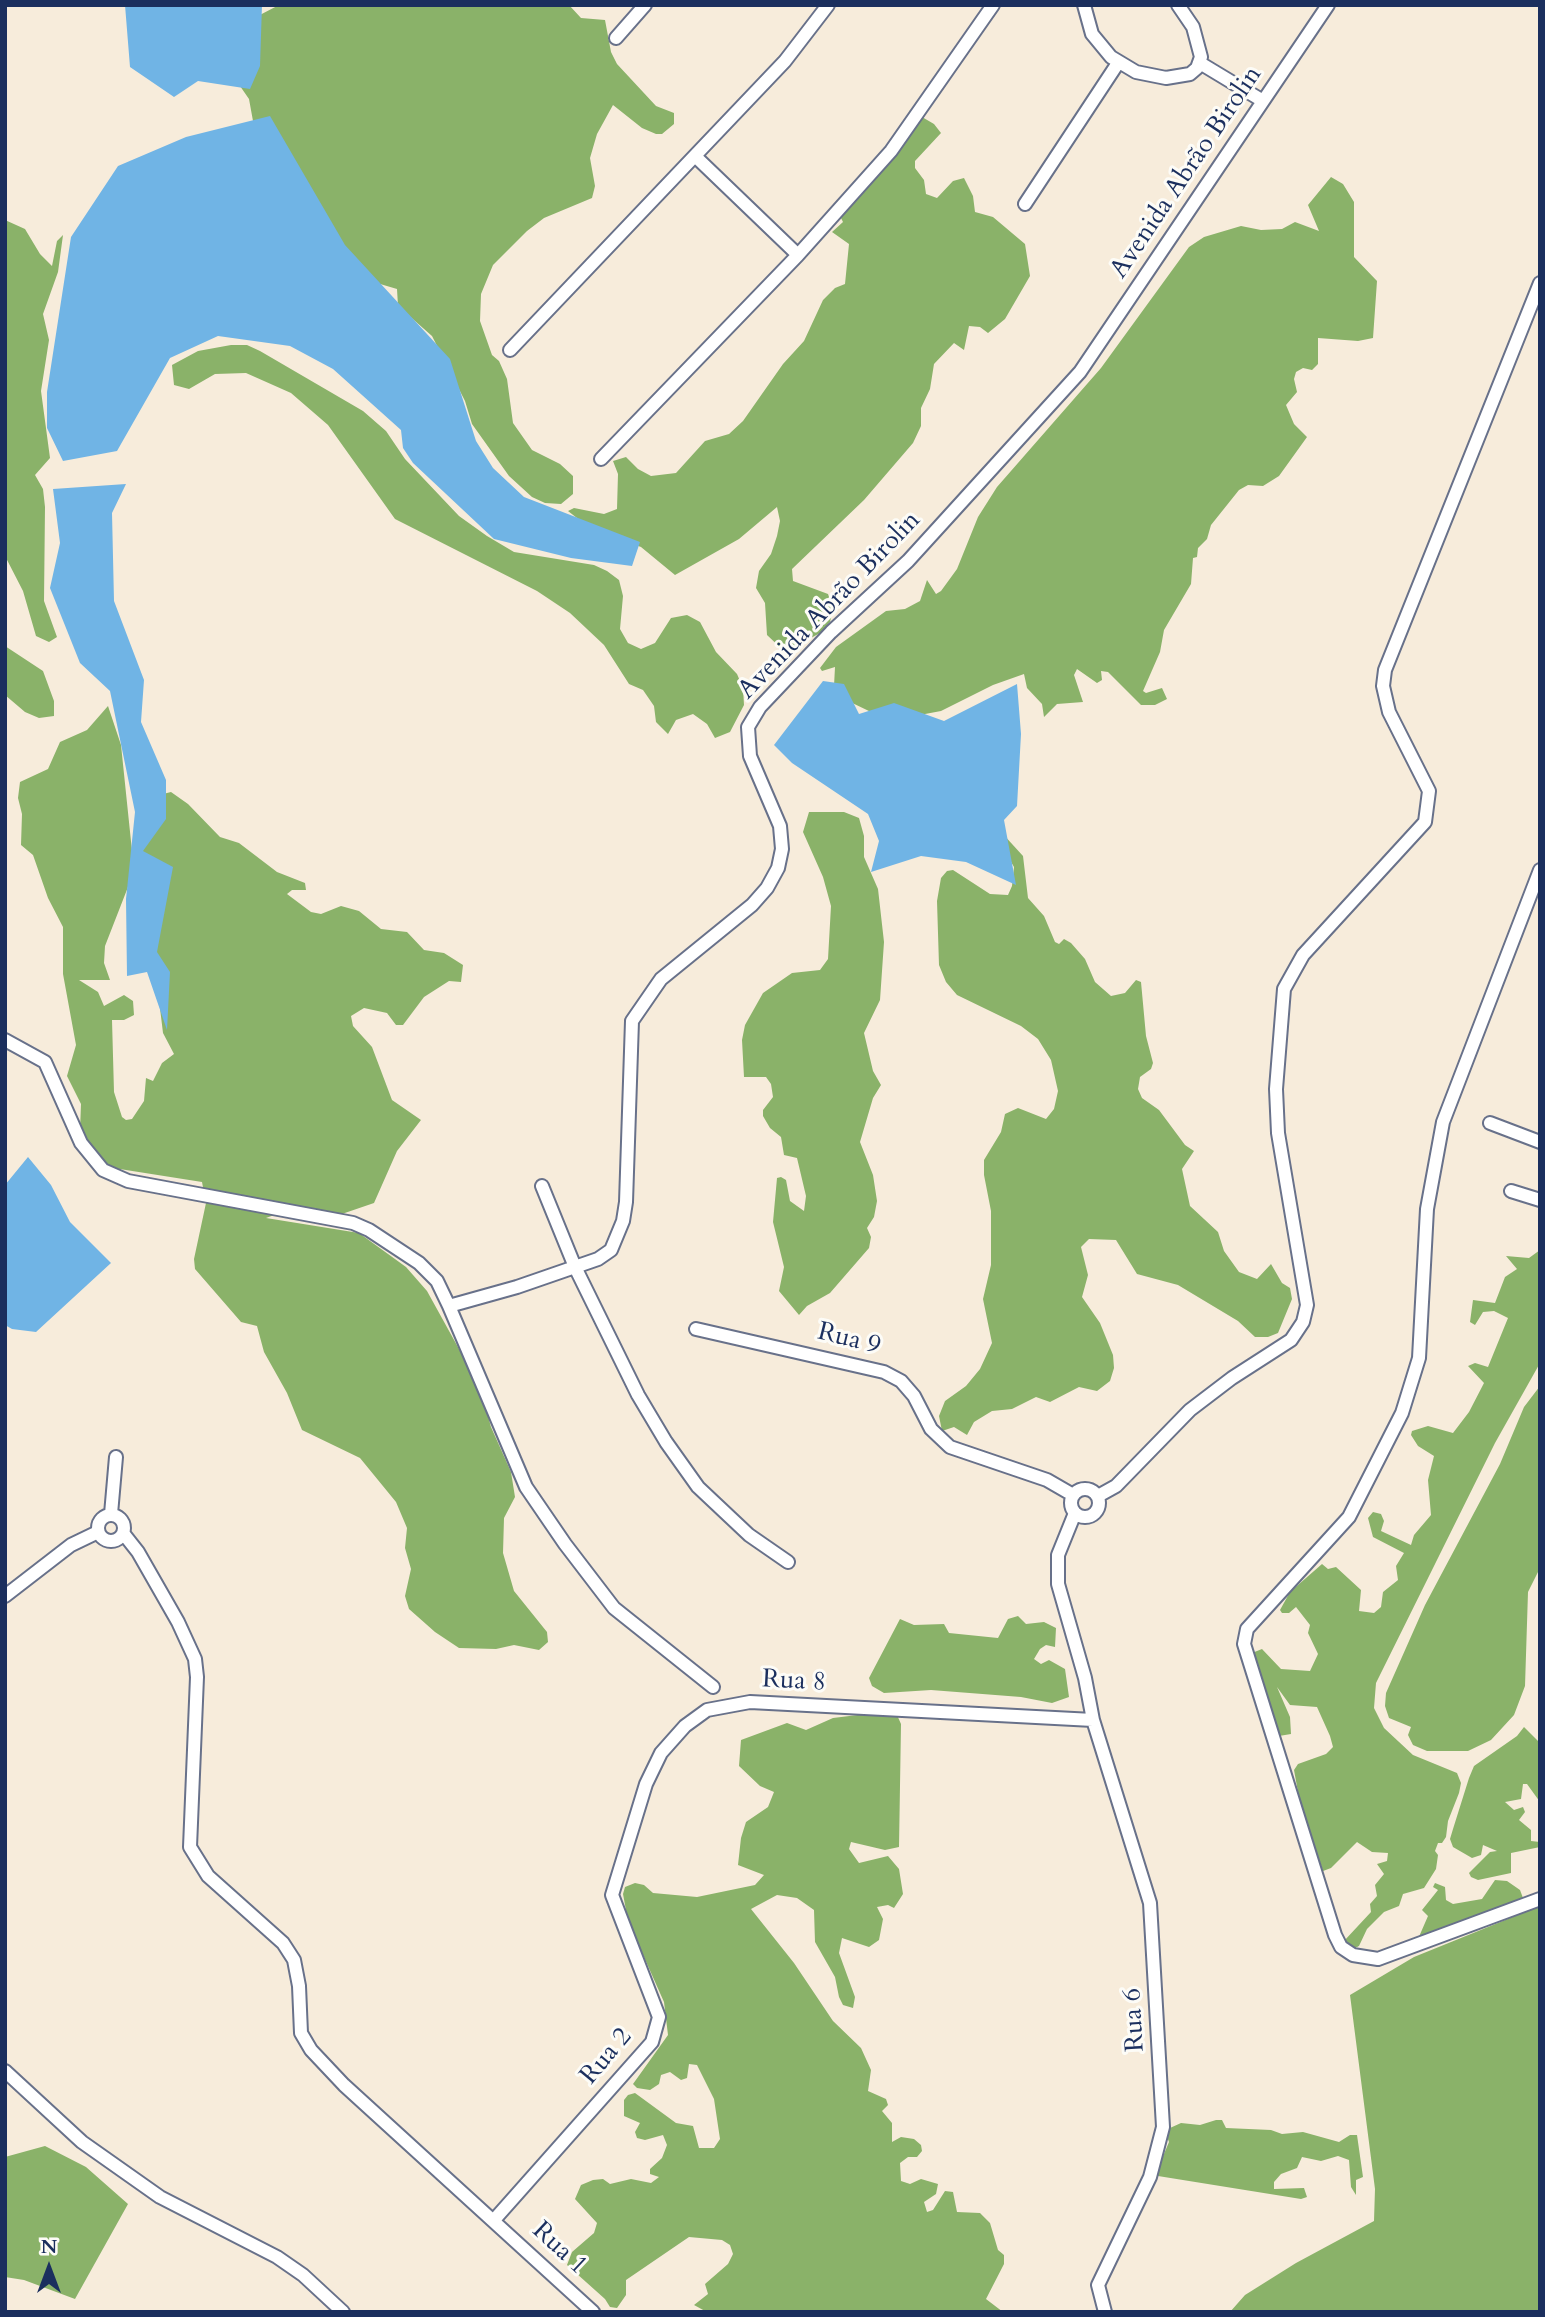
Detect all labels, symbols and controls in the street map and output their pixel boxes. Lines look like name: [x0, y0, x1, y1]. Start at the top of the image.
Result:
street label: Avenida Abrão Birolin: [1104, 61, 1270, 285]
street label: Avenida Abrão Birolin: [732, 506, 928, 706]
street label: Rua 9: [814, 1317, 884, 1363]
street label: Rua 8: [761, 1665, 827, 1699]
street label: Rua 6: [1118, 1987, 1152, 2053]
street label: Rua 2: [575, 2023, 639, 2091]
street label: Rua 1: [525, 2216, 593, 2282]
north arrow: [14, 2233, 84, 2303]
text: N: [41, 2234, 57, 2260]

